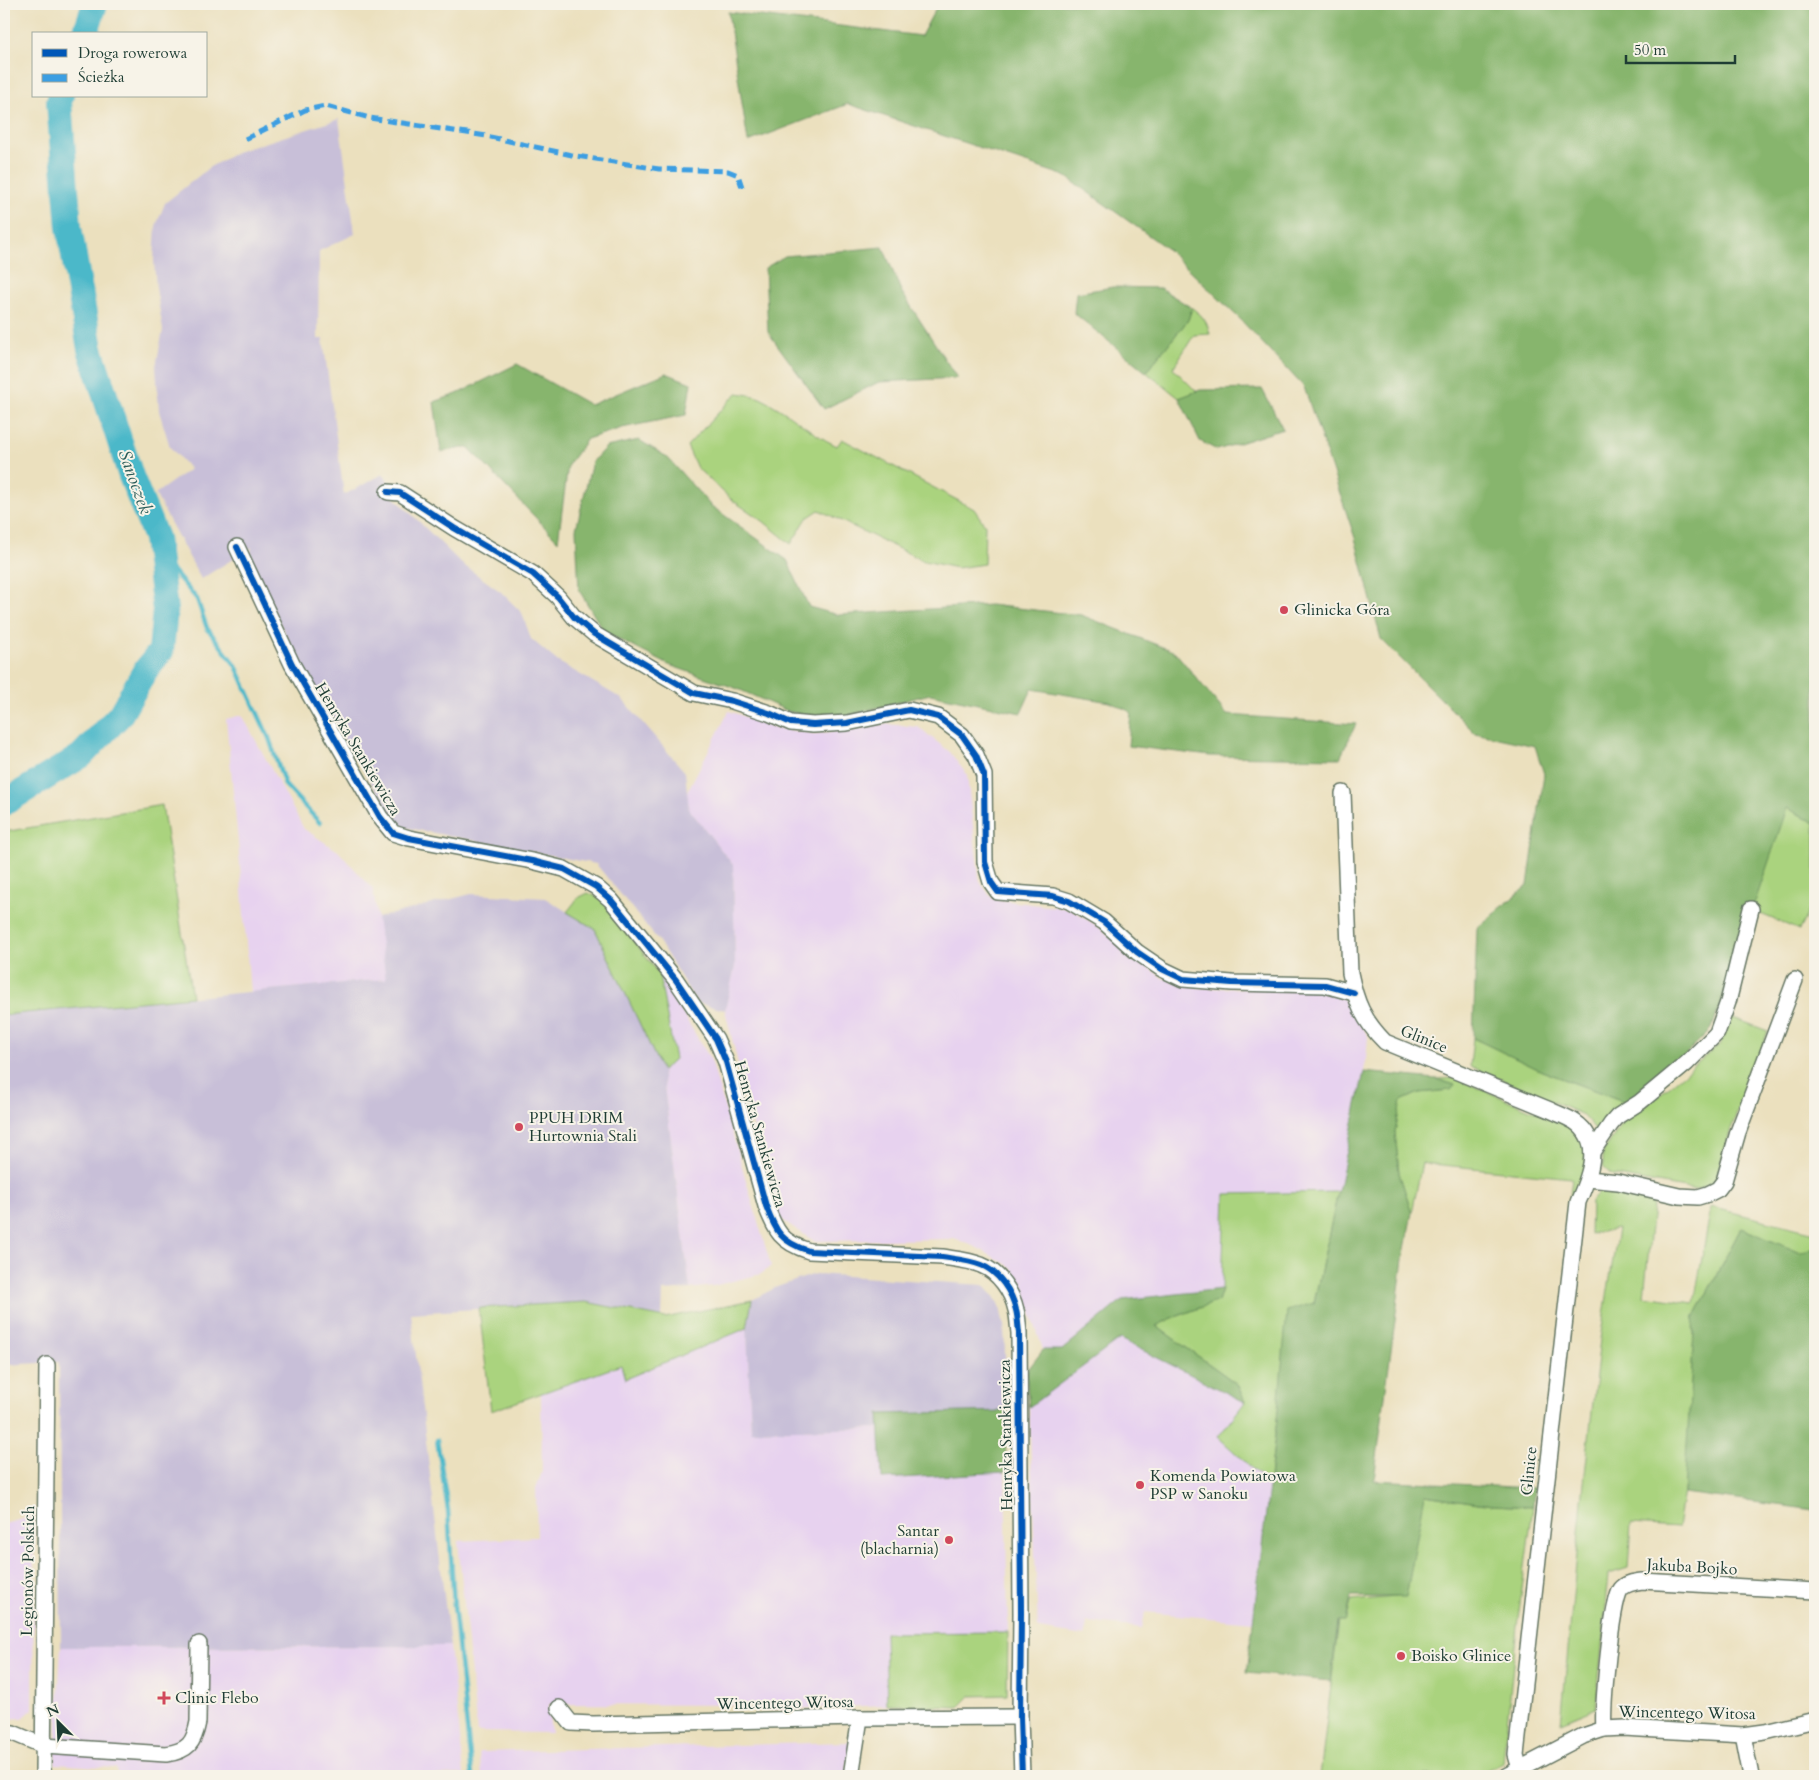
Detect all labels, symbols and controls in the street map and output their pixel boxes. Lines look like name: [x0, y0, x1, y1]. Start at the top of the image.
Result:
legend: [32, 32, 208, 98]
scale bar: [1626, 32, 1735, 64]
text: 50 m: [1634, 40, 1666, 60]
text: Droga rowerowa: [78, 43, 188, 63]
text: Ścieżka: [78, 67, 125, 87]
water label: Sanoczek: [112, 446, 158, 518]
place label: Glinicka Góra: [1294, 599, 1390, 621]
marker: Glinicka Góra: [1278, 604, 1290, 616]
street label: Henryka Stankiewicza: [309, 678, 407, 820]
street label: Glinice: [1397, 1020, 1451, 1058]
street label: Henryka Stankiewicza: [728, 1058, 792, 1210]
place label: PPUH DRIM Hurtownia Stali: [529, 1107, 637, 1147]
marker: PPUH DRIM Hurtownia Stali: [513, 1121, 525, 1133]
street label: Henryka Stankiewicza: [994, 1359, 1018, 1511]
street label: Glinice: [1515, 1445, 1543, 1497]
place label: Komenda Powiatowa PSP w Sanoku: [1150, 1465, 1296, 1505]
marker: Komenda Powiatowa PSP w Sanoku: [1134, 1479, 1146, 1491]
street label: Legionów Polskich: [16, 1505, 40, 1636]
place label: Santar (blacharnia): [860, 1520, 939, 1560]
marker: Santar (blacharnia): [943, 1534, 955, 1546]
street label: Jakuba Bojko: [1644, 1554, 1738, 1580]
place label: Boisko Glinice: [1411, 1645, 1511, 1667]
marker: Boisko Glinice: [1395, 1650, 1407, 1662]
place label: Clinic Flebo: [175, 1687, 259, 1709]
marker: Clinic Flebo: [157, 1691, 171, 1705]
street label: Wincentego Witosa: [715, 1691, 854, 1715]
north arrow: [32, 1698, 82, 1748]
text: N: [43, 1699, 62, 1722]
street label: Wincentego Witosa: [1617, 1701, 1756, 1725]

